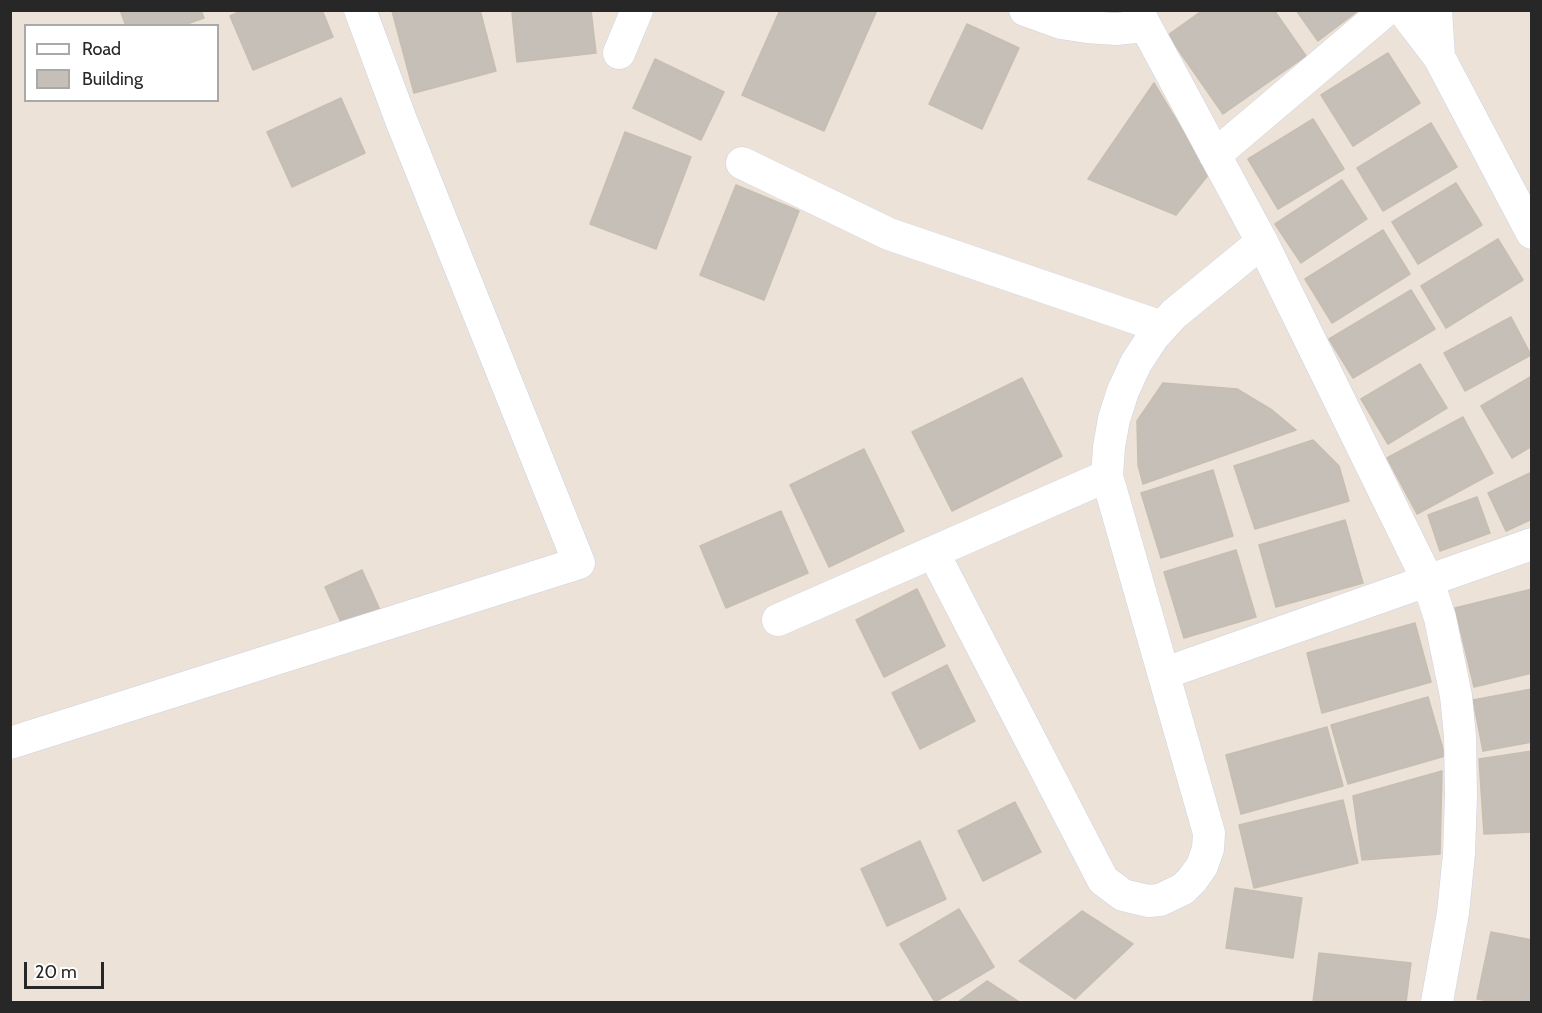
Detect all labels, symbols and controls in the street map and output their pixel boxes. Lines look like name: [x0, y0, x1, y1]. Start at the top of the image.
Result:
legend: [24, 24, 219, 102]
text: Road: [82, 38, 121, 60]
text: Building: [82, 68, 143, 90]
scale bar: [27, 950, 106, 988]
text: 20 m: [35, 961, 77, 983]

